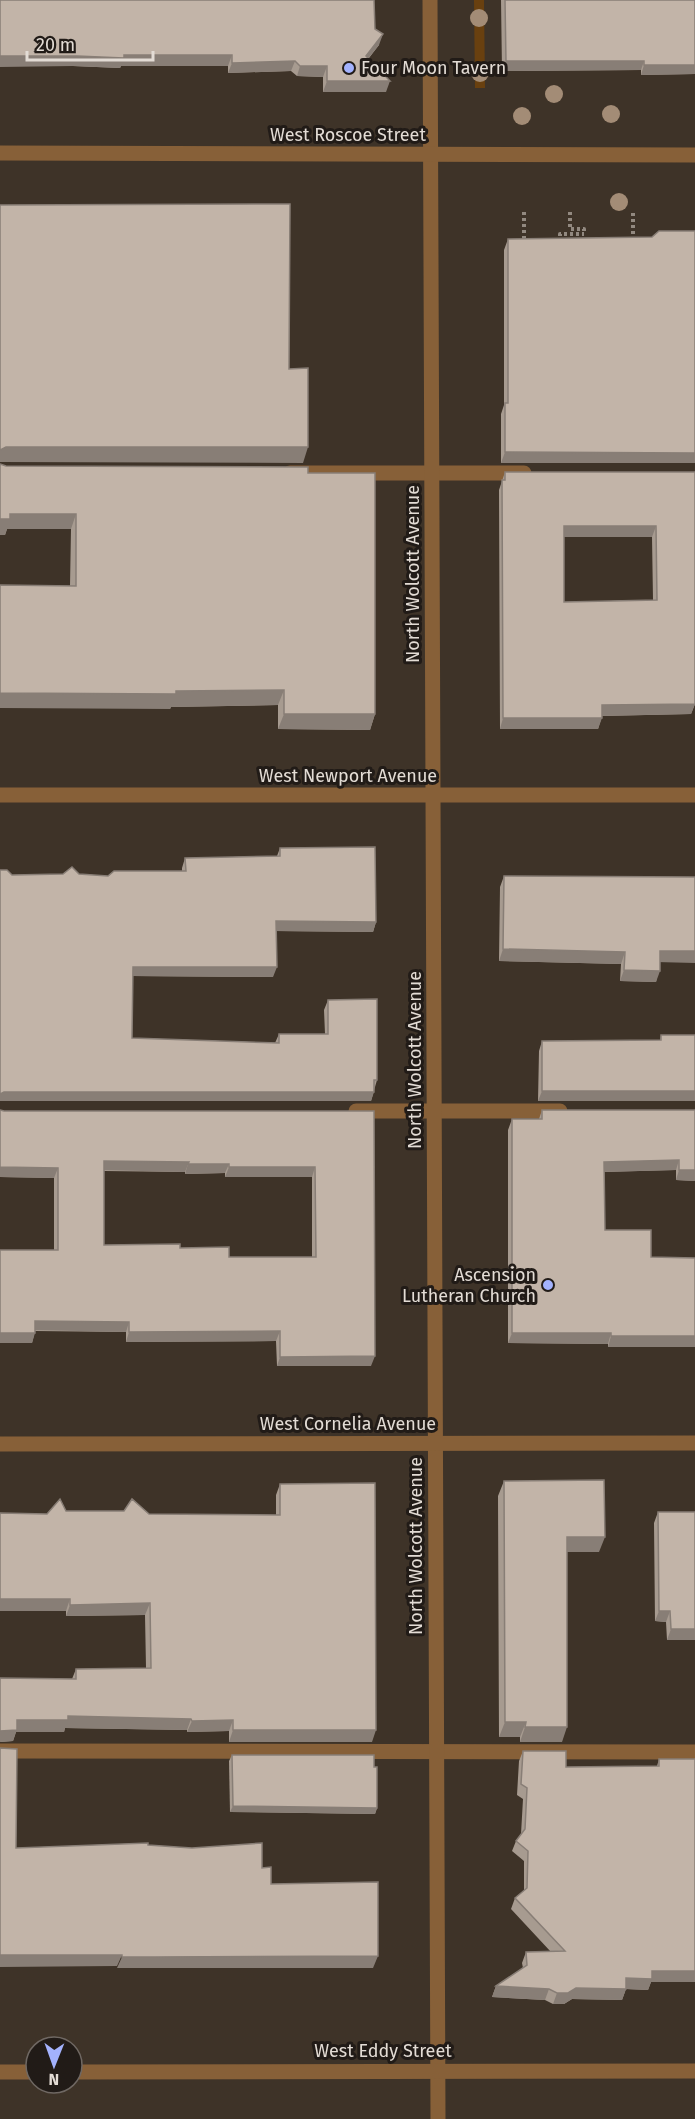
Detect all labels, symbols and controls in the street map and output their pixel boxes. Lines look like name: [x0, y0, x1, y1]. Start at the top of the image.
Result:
scale bar: [27, 24, 153, 62]
text: 20 m: [36, 34, 75, 56]
place label: Four Moon Tavern: [361, 57, 506, 79]
marker: Four Moon Tavern: [342, 61, 356, 75]
street label: West Roscoe Street: [270, 124, 426, 146]
street label: North Wolcott Avenue: [402, 485, 424, 663]
street label: West Newport Avenue: [259, 765, 437, 787]
street label: North Wolcott Avenue: [404, 971, 426, 1149]
place label: Ascension Lutheran Church: [402, 1264, 536, 1307]
marker: Ascension Lutheran Church: [541, 1278, 555, 1292]
street label: West Cornelia Avenue: [260, 1413, 436, 1435]
street label: North Wolcott Avenue: [405, 1457, 427, 1635]
north arrow: [24, 2035, 84, 2095]
street label: West Eddy Street: [314, 2040, 452, 2062]
text: N: [48, 2070, 59, 2089]

